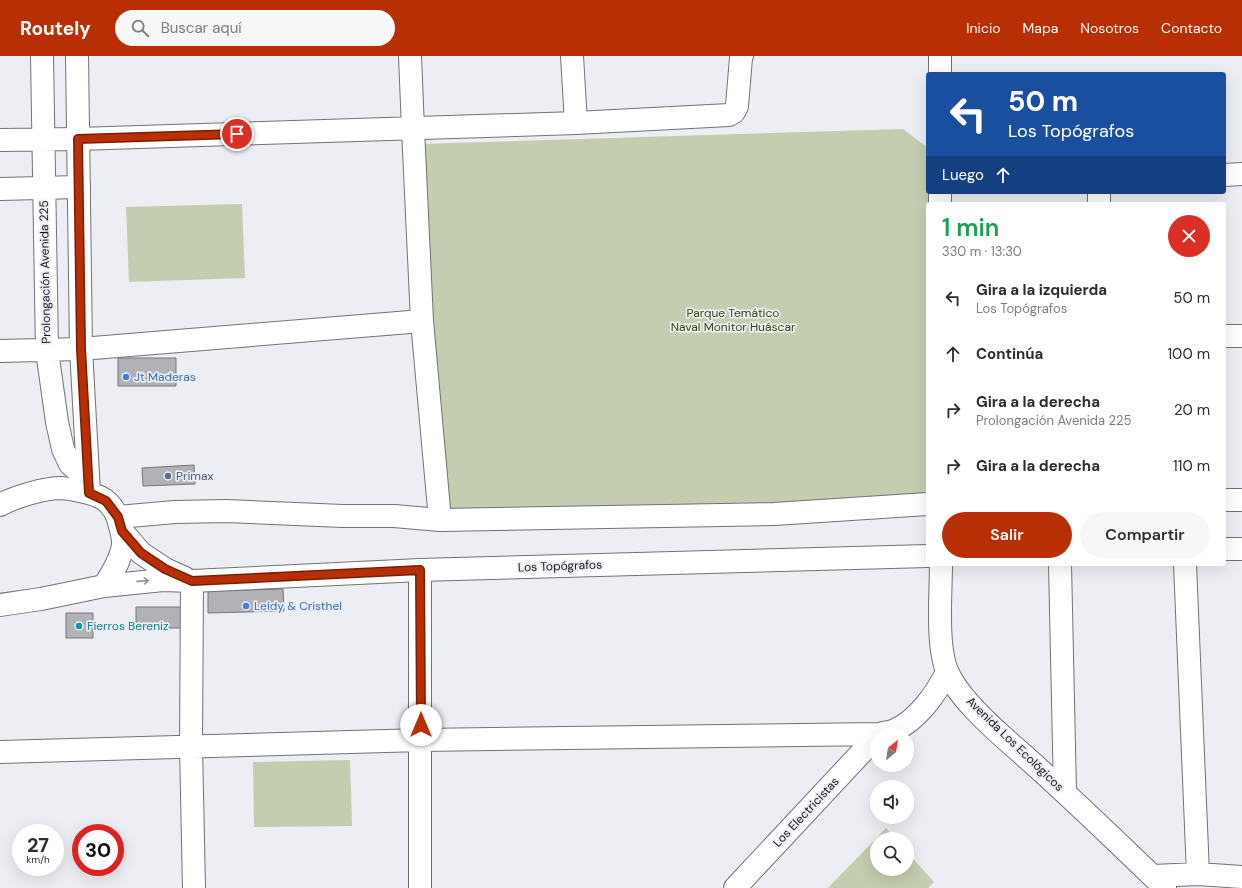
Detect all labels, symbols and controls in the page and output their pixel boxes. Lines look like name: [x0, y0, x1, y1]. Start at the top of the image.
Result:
search box: [115, 10, 395, 46]
text: Routely: [20, 16, 91, 41]
icon: search: [129, 17, 151, 39]
text: Buscar aquí: [161, 18, 242, 38]
text: Inicio: [966, 19, 1001, 37]
text: Mapa: [1023, 19, 1058, 37]
text: Nosotros: [1080, 19, 1139, 37]
text: Contacto: [1161, 19, 1222, 37]
text: 50 m: [1008, 83, 1078, 120]
icon: left: [942, 88, 994, 140]
pin: [220, 117, 254, 151]
text: Los Topógrafos: [1008, 119, 1134, 143]
icon: arrive: [226, 123, 248, 145]
icon: ahead: [992, 164, 1014, 186]
text: Luego: [942, 165, 984, 185]
street label: Prolongación Avenida 225: [36, 200, 54, 344]
text: 1 min: [942, 212, 999, 243]
button: close: [1168, 215, 1210, 257]
text: 330 m · 13:30: [942, 243, 1022, 260]
text: Gira a la izquierda: [976, 280, 1107, 300]
icon: left: [942, 287, 964, 309]
text: 50 m: [1173, 288, 1210, 308]
text: Los Topógrafos: [976, 300, 1067, 317]
park label: Parque Temático Naval Monitor Huáscar: [671, 305, 796, 335]
icon: ahead: [942, 343, 964, 365]
text: Continúa: [976, 344, 1043, 364]
text: 100 m: [1167, 344, 1210, 364]
place label: Jt Maderas: [134, 369, 196, 385]
marker: Jt Maderas: [121, 372, 131, 382]
text: Gira a la derecha: [976, 392, 1100, 412]
icon: right: [942, 399, 964, 421]
text: 20 m: [1174, 400, 1210, 420]
text: Prolongación Avenida 225: [976, 412, 1131, 429]
icon: right: [942, 455, 964, 477]
text: Gira a la derecha: [976, 456, 1100, 476]
text: 110 m: [1173, 456, 1210, 476]
place label: Primax: [176, 468, 214, 484]
marker: Primax: [163, 471, 173, 481]
button: Salir: [942, 512, 1072, 558]
button: Compartir: [1080, 512, 1210, 558]
street label: Los Topógrafos: [518, 557, 602, 575]
one-way arrow: [136, 578, 149, 585]
place label: Leidy & Cristhel: [254, 598, 342, 614]
marker: Leidy & Cristhel: [241, 601, 251, 611]
place label: Fierros Bereniz: [87, 618, 168, 634]
marker: Fierros Bereniz: [74, 621, 84, 631]
street label: Avenida Los Ecológicos: [963, 693, 1067, 795]
position arrow: [400, 704, 442, 746]
north arrow: [870, 728, 914, 772]
map controls: [870, 728, 914, 876]
street label: Los Electricistas: [769, 774, 843, 850]
button: sound: [870, 780, 914, 824]
speed limit sign: 30: [72, 824, 124, 876]
text: 27: [27, 832, 49, 858]
button: search: [870, 832, 914, 876]
text: km/h: [26, 853, 50, 866]

